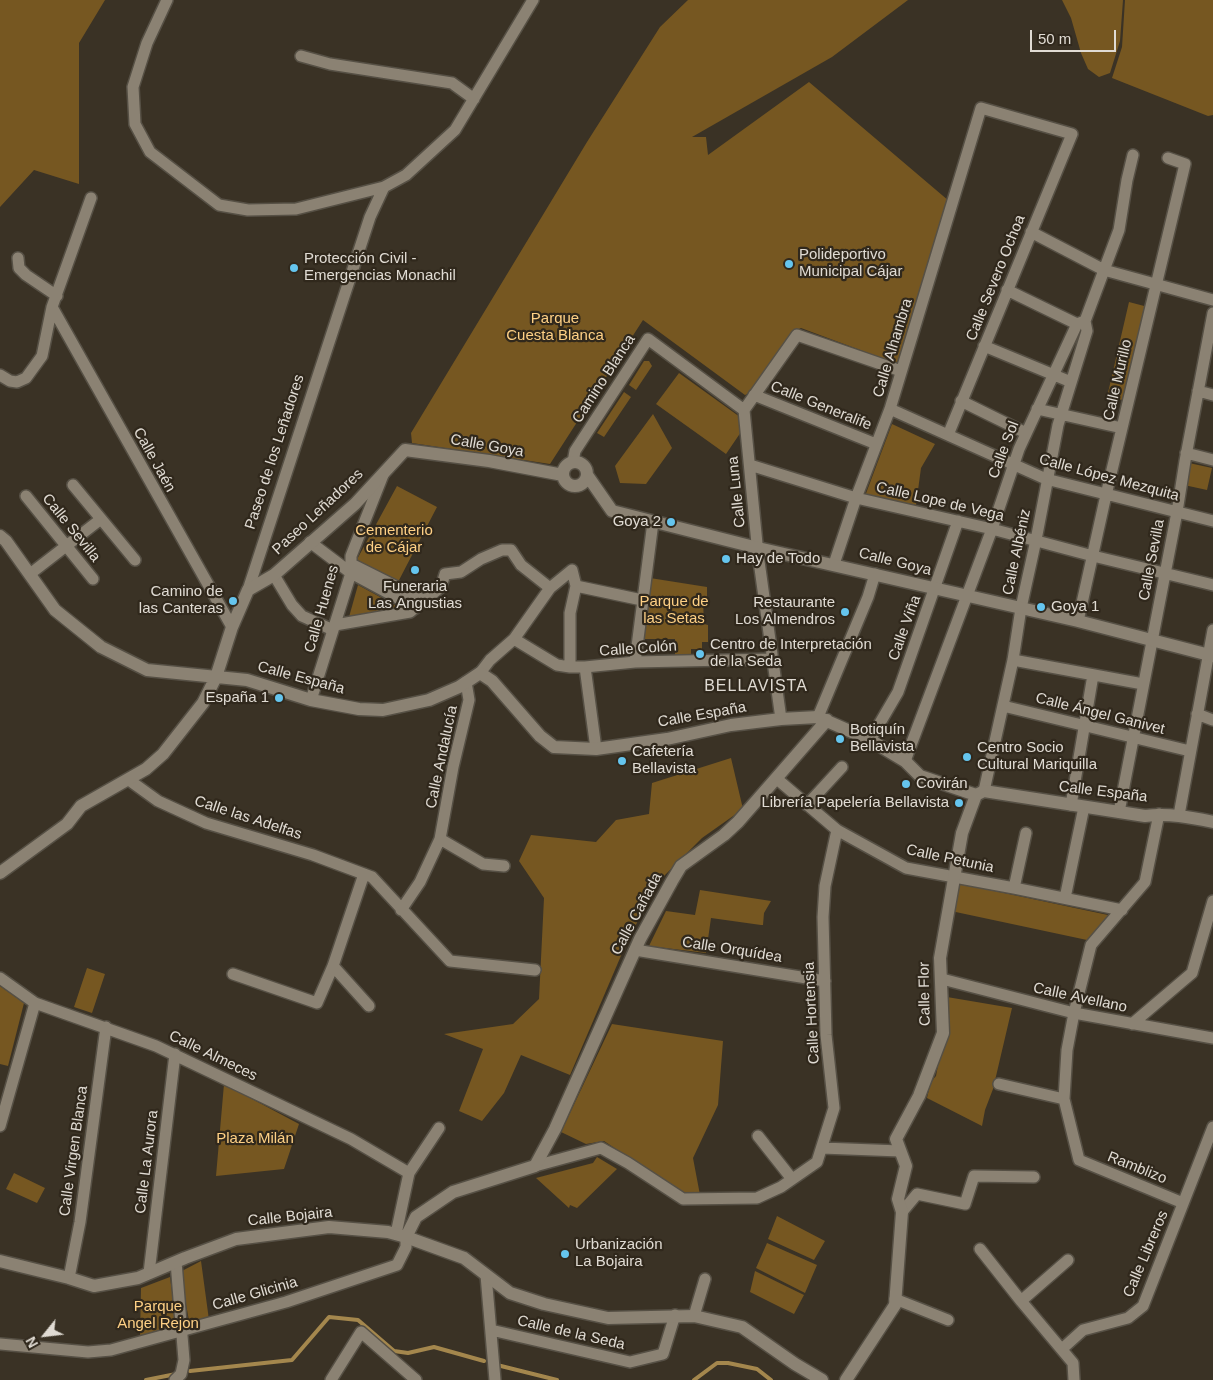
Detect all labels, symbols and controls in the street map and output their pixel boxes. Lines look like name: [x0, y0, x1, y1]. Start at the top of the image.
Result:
scale bar: [1033, 20, 1119, 52]
text: 50 m: [1038, 30, 1071, 47]
street label: Calle Severo Ochoa: [963, 212, 1029, 344]
place label: Polideportivo Municipal Cájar: [799, 246, 902, 281]
place label: Protección Civil - Emergencias Monachil: [304, 250, 456, 285]
marker: Polideportivo Municipal Cájar: [783, 258, 795, 270]
marker: Protección Civil - Emergencias Monachil: [288, 262, 300, 274]
street label: Calle Alhambra: [869, 296, 917, 400]
park label: Parque Cuesta Blanca: [506, 310, 604, 345]
street label: Camino Blanca: [569, 331, 639, 427]
street label: Calle Murillo: [1100, 338, 1136, 422]
street label: Paseo de los Leñadores: [241, 372, 309, 532]
street label: Calle Generalife: [768, 378, 874, 434]
street label: Calle Sol: [985, 419, 1023, 481]
street label: Calle Jaén: [129, 425, 179, 495]
street label: Calle Goya: [449, 431, 525, 461]
street label: Calle López Mezquita: [1037, 451, 1181, 505]
street label: Calle Luna: [724, 455, 750, 529]
street label: Paseo Leñadores: [269, 465, 367, 559]
street label: Calle Lope de Vega: [874, 479, 1006, 525]
street label: Calle Sevilla: [38, 490, 104, 566]
street label: Calle Albéniz: [999, 507, 1035, 597]
place label: Goya 2: [613, 513, 661, 531]
marker: Goya 2: [665, 516, 677, 528]
street label: Calle Sevilla: [1135, 518, 1169, 602]
park label: Cementerio de Cájar: [355, 522, 433, 557]
street label: Calle Goya: [857, 544, 933, 580]
place label: Hay de Todo: [736, 550, 820, 568]
marker: Hay de Todo: [720, 553, 732, 565]
street label: Calle Huenes: [301, 563, 343, 655]
marker: Funeraria Las Angustias: [409, 564, 421, 576]
place label: Funeraria Las Angustias: [368, 578, 462, 613]
place label: Camino de las Canteras: [139, 583, 223, 618]
park label: Parque de las Setas: [639, 593, 709, 628]
street label: Calle Viña: [885, 593, 925, 663]
place label: Restaurante Los Almendros: [735, 594, 835, 629]
marker: Camino de las Canteras: [227, 595, 239, 607]
place label: Goya 1: [1051, 598, 1099, 616]
marker: Goya 1: [1035, 601, 1047, 613]
marker: Restaurante Los Almendros: [839, 606, 851, 618]
place label: Centro de Interpretación de la Seda: [710, 636, 872, 671]
street label: Calle Colón: [599, 637, 677, 661]
marker: Centro de Interpretación de la Seda: [694, 648, 706, 660]
street label: Calle España: [256, 658, 346, 698]
district label: BELLAVISTA: [703, 677, 809, 697]
place label: España 1: [206, 689, 269, 707]
street label: Calle Ángel Ganivet: [1034, 689, 1166, 739]
marker: España 1: [273, 692, 285, 704]
street label: Calle España: [657, 698, 747, 732]
street label: Calle Andalucía: [422, 704, 462, 810]
place label: Botiquín Bellavista: [850, 721, 914, 756]
marker: Botiquín Bellavista: [834, 733, 846, 745]
place label: Centro Socio Cultural Mariquilla: [977, 739, 1097, 774]
place label: Cafetería Bellavista: [632, 743, 696, 778]
marker: Centro Socio Cultural Mariquilla: [961, 751, 973, 763]
marker: Cafetería Bellavista: [616, 755, 628, 767]
place label: Covirán: [916, 775, 968, 793]
marker: Covirán: [900, 778, 912, 790]
street label: Calle España: [1058, 778, 1148, 806]
street label: Calle las Adelfas: [192, 792, 304, 844]
place label: Librería Papelería Bellavista: [761, 794, 949, 812]
marker: Librería Papelería Bellavista: [953, 797, 965, 809]
street label: Calle Petunia: [904, 841, 996, 877]
street label: Calle Cañada: [608, 870, 666, 958]
street label: Calle Orquídea: [681, 933, 783, 967]
street label: Calle Hortensia: [800, 961, 824, 1065]
street label: Calle Flor: [915, 962, 935, 1026]
street label: Calle Avellano: [1031, 979, 1129, 1017]
street label: Calle Almeces: [166, 1027, 260, 1085]
street label: Calle Virgen Blanca: [56, 1085, 92, 1217]
street label: Calle La Aurora: [132, 1109, 162, 1215]
park label: Plaza Milán: [216, 1130, 294, 1148]
street label: Ramblizo: [1105, 1148, 1169, 1188]
street label: Calle Bojaira: [247, 1204, 333, 1230]
street label: Calle Libreros: [1120, 1208, 1172, 1300]
place label: Urbanización La Bojaira: [575, 1236, 663, 1271]
marker: Urbanización La Bojaira: [559, 1248, 571, 1260]
street label: Calle Glicinia: [210, 1273, 300, 1315]
park label: Parque Angel Rejon: [117, 1298, 199, 1333]
north arrow: [20, 1310, 70, 1360]
street label: Calle de la Seda: [515, 1312, 627, 1354]
text: N: [22, 1334, 41, 1351]

